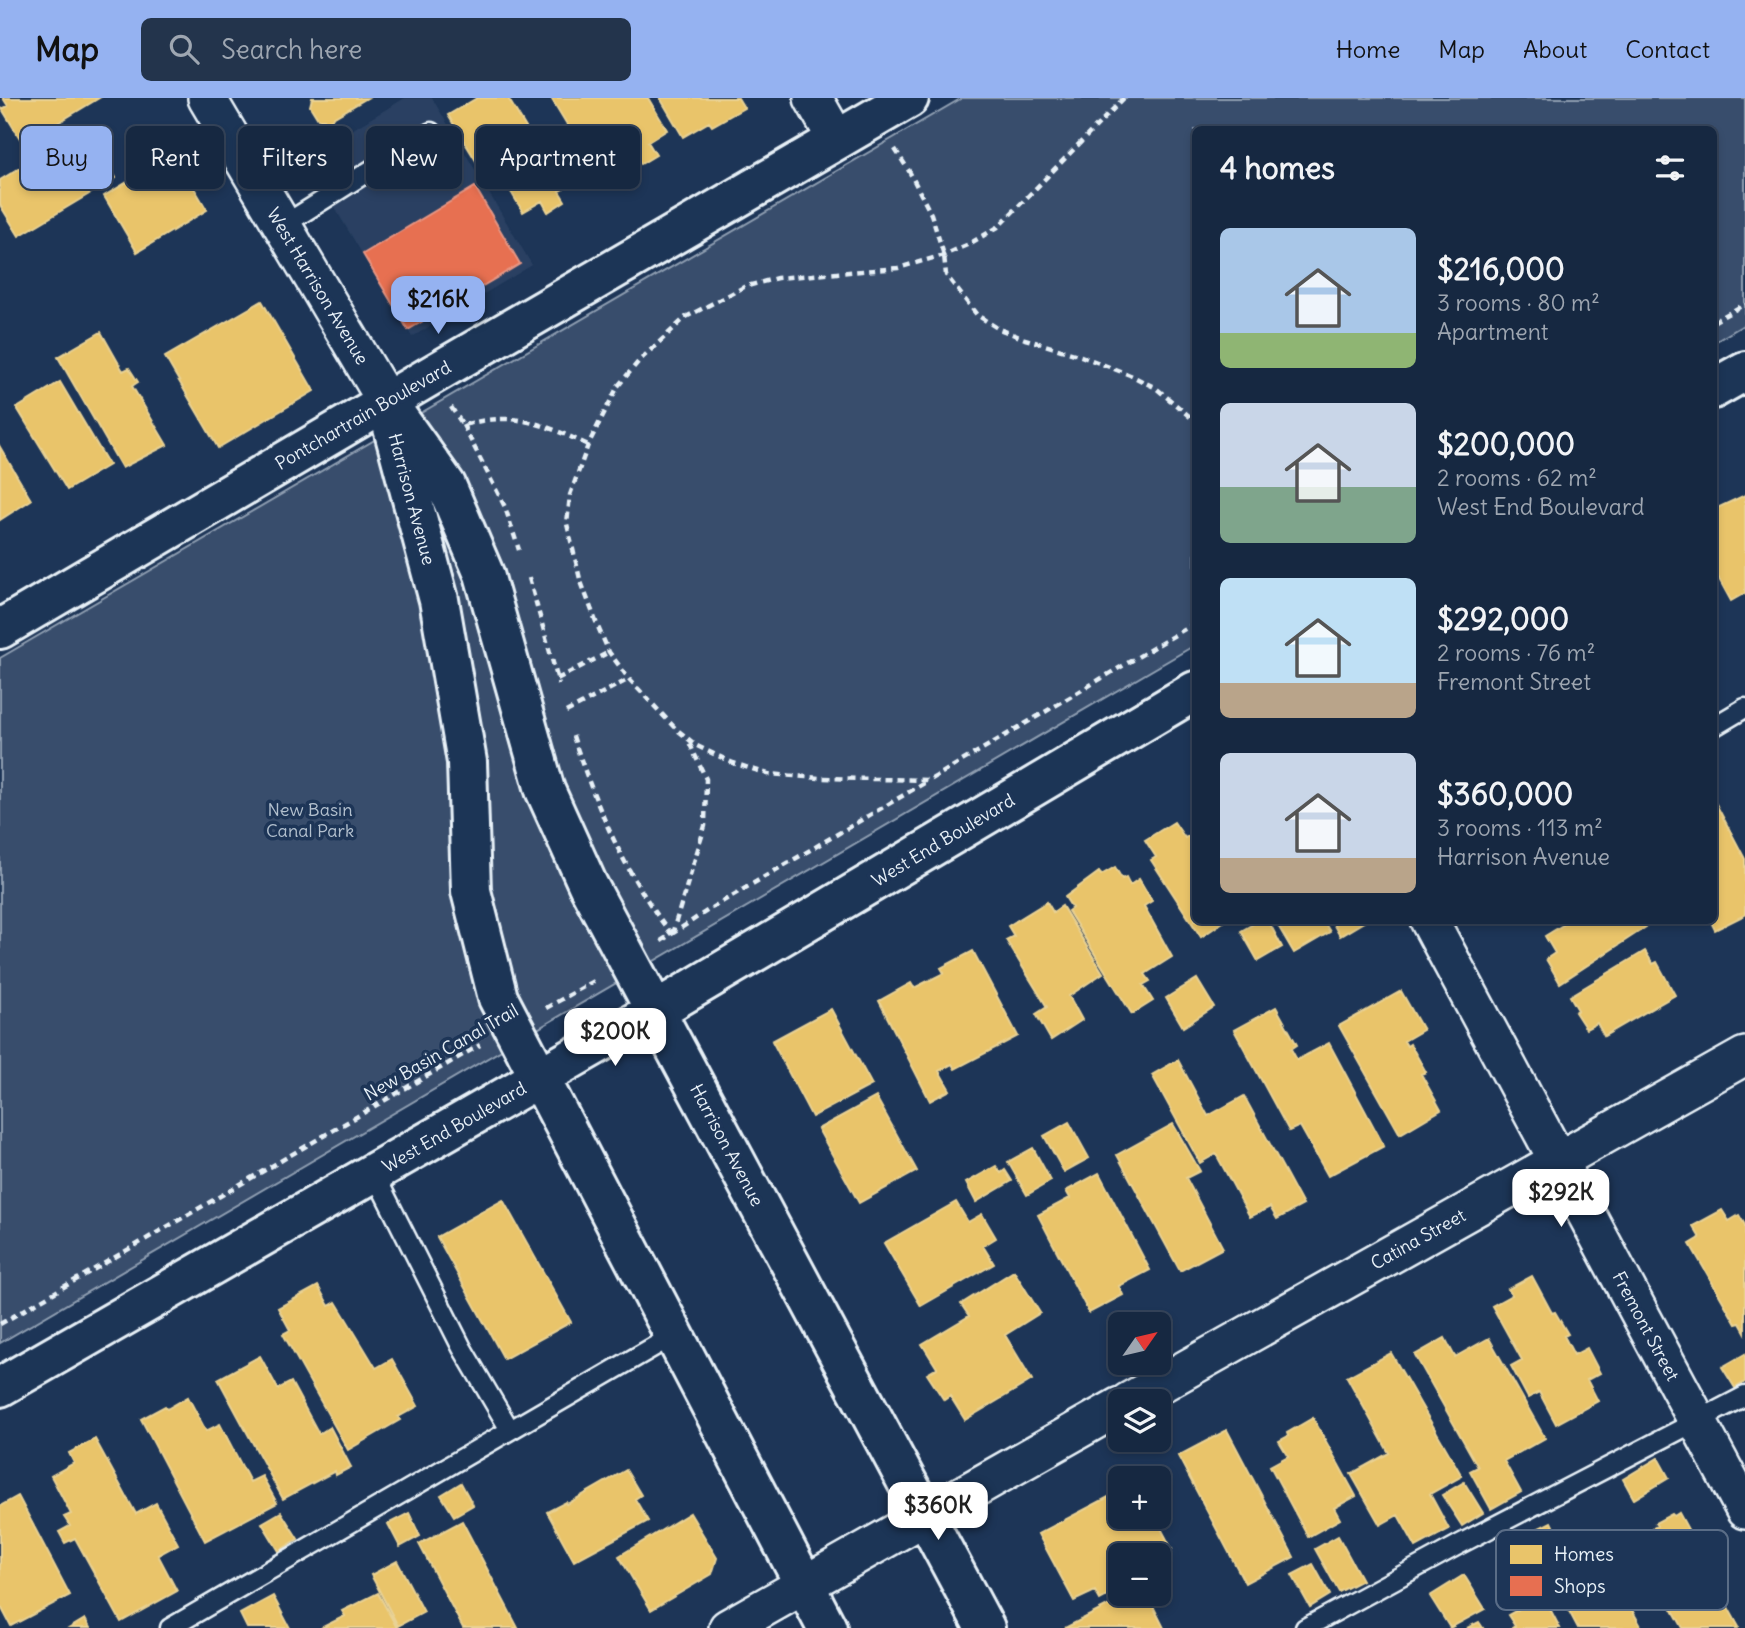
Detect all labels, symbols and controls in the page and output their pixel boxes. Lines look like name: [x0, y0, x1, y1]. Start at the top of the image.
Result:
search box: [141, 18, 631, 81]
text: Map: [35, 28, 99, 70]
icon: search: [165, 30, 203, 68]
text: Search here: [221, 33, 362, 66]
text: Home: [1336, 34, 1400, 64]
text: Map: [1438, 34, 1485, 64]
text: About: [1523, 34, 1587, 64]
text: Contact: [1625, 34, 1710, 64]
chip: Buy: [21, 126, 112, 189]
chip: Rent: [126, 126, 224, 189]
chip: Filters: [238, 126, 352, 189]
chip: New: [366, 126, 462, 189]
chip: Apartment: [476, 126, 640, 189]
text: 4 homes: [1220, 149, 1335, 187]
icon: filters: [1651, 149, 1689, 187]
street label: West Harrison Avenue: [262, 203, 374, 369]
text: $216,000: [1437, 250, 1565, 288]
icon: home: [1276, 256, 1360, 340]
pin: $216K: [389, 276, 487, 336]
text: $216K: [407, 284, 469, 313]
text: 3 rooms · 80 m²: [1437, 288, 1600, 317]
text: Apartment: [1437, 317, 1549, 346]
street label: Pontchartrain Boulevard: [271, 355, 455, 475]
text: $200,000: [1437, 425, 1575, 463]
street label: Harrison Avenue: [383, 431, 441, 567]
icon: home: [1276, 431, 1360, 515]
text: 2 rooms · 62 m²: [1437, 463, 1597, 492]
text: West End Boulevard: [1437, 492, 1645, 521]
text: $292,000: [1437, 600, 1569, 638]
icon: home: [1276, 606, 1360, 690]
text: 2 rooms · 76 m²: [1437, 638, 1595, 667]
text: Fremont Street: [1437, 667, 1591, 696]
text: $360,000: [1437, 775, 1573, 813]
icon: home: [1276, 781, 1360, 865]
street label: West End Boulevard: [867, 788, 1019, 892]
park label: New Basin Canal Park: [266, 798, 354, 842]
text: 3 rooms · 113 m²: [1437, 813, 1603, 842]
text: Harrison Avenue: [1437, 842, 1610, 871]
street label: New Basin Canal Trail: [360, 999, 522, 1105]
pin: $200K: [566, 1009, 664, 1068]
text: $200K: [580, 1016, 650, 1045]
street label: West End Boulevard: [378, 1076, 530, 1178]
street label: Harrison Avenue: [685, 1080, 769, 1210]
pin: $292K: [1512, 1170, 1610, 1229]
text: $292K: [1528, 1177, 1594, 1206]
street label: Catina Street: [1366, 1203, 1470, 1275]
street label: Fremont Street: [1608, 1267, 1684, 1385]
north arrow: [1108, 1312, 1171, 1376]
map controls: [1108, 1312, 1171, 1606]
button: layers: [1108, 1389, 1171, 1452]
button: +: [1108, 1466, 1171, 1529]
pin: $360K: [889, 1482, 987, 1542]
text: $360K: [904, 1490, 972, 1519]
legend: [1496, 1530, 1728, 1610]
text: Homes: [1554, 1542, 1614, 1566]
button: −: [1108, 1543, 1171, 1606]
text: Shops: [1554, 1574, 1606, 1598]

